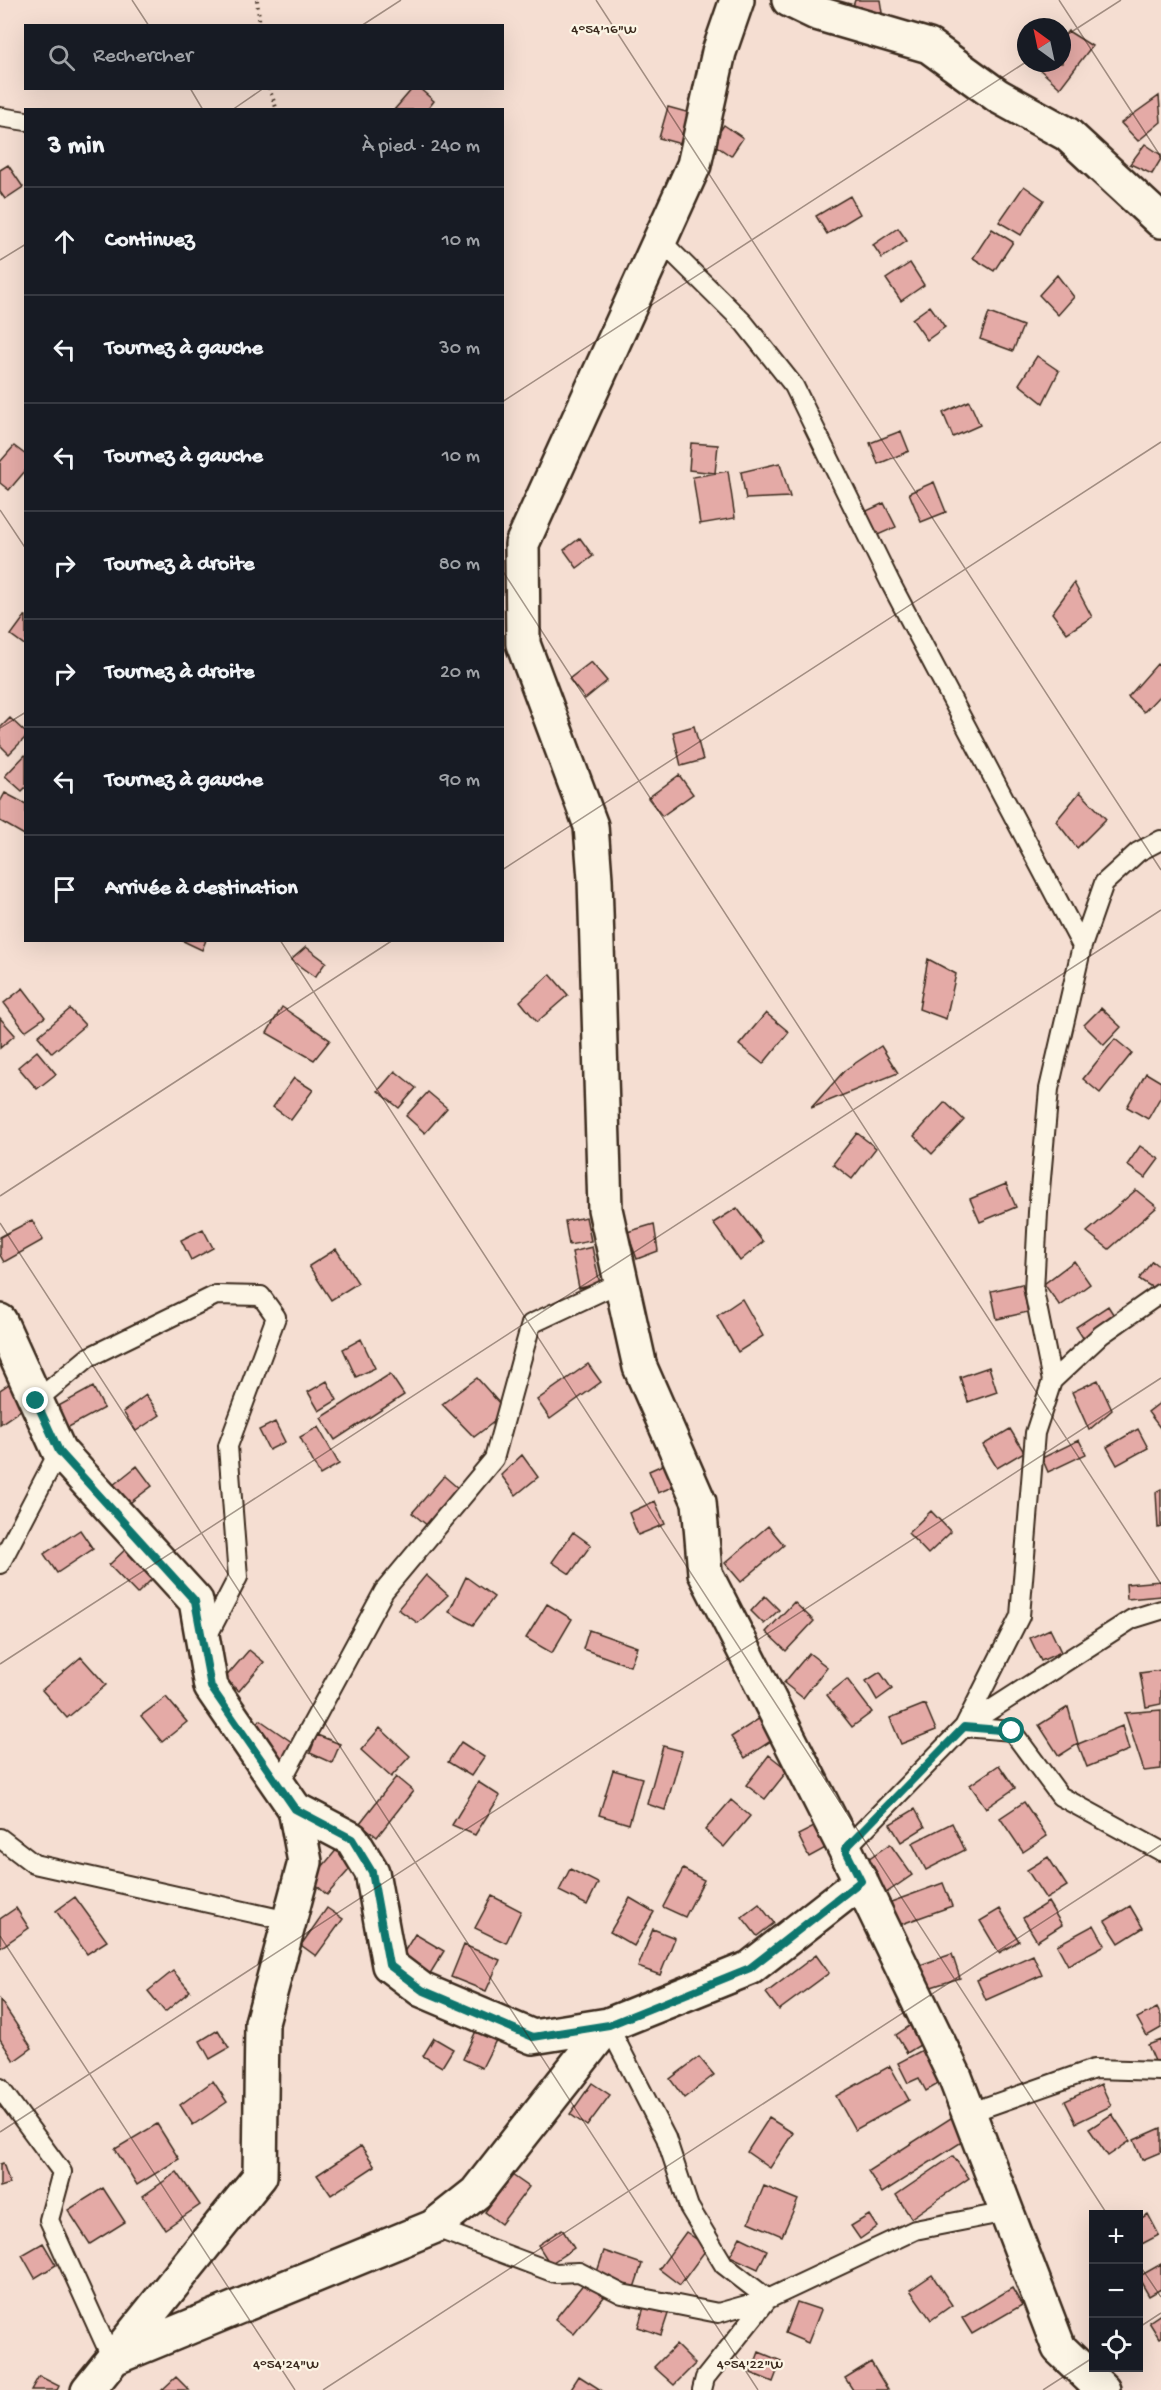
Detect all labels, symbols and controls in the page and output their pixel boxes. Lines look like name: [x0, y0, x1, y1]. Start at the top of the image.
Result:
north arrow: [1017, 18, 1071, 72]
text: 4°54'16"W: [571, 21, 637, 39]
search box: [24, 24, 504, 90]
icon: search: [45, 41, 78, 74]
text: Rechercher: [93, 44, 193, 70]
text: 3 min: [48, 132, 104, 163]
text: À pied · 240 m: [362, 136, 480, 159]
icon: ahead: [48, 225, 81, 258]
text: Continuez: [105, 228, 194, 254]
text: 10 m: [442, 230, 480, 253]
icon: left: [48, 333, 81, 366]
text: Tournez à gauche: [105, 336, 263, 362]
text: 30 m: [439, 338, 480, 361]
icon: left: [48, 441, 81, 474]
text: Tournez à gauche: [105, 444, 263, 470]
text: 10 m: [442, 446, 480, 469]
icon: right: [48, 549, 81, 582]
text: Tournez à droite: [105, 552, 254, 578]
text: 80 m: [439, 554, 480, 577]
icon: right: [48, 657, 81, 690]
text: Tournez à droite: [105, 660, 254, 686]
text: 20 m: [440, 662, 480, 685]
icon: left: [48, 765, 81, 798]
text: Tournez à gauche: [105, 768, 263, 794]
text: 90 m: [440, 770, 480, 793]
icon: arrive: [48, 873, 81, 906]
text: Arrivée à destination: [105, 876, 298, 902]
route end: [22, 1387, 48, 1413]
route start: [998, 1717, 1024, 1743]
map controls: [1089, 2210, 1143, 2372]
button: +: [1089, 2210, 1143, 2264]
button: −: [1089, 2264, 1143, 2318]
button: locate: [1089, 2318, 1143, 2372]
text: 4°54'24"W: [253, 2356, 319, 2374]
text: 4°54'22"W: [717, 2356, 783, 2374]

